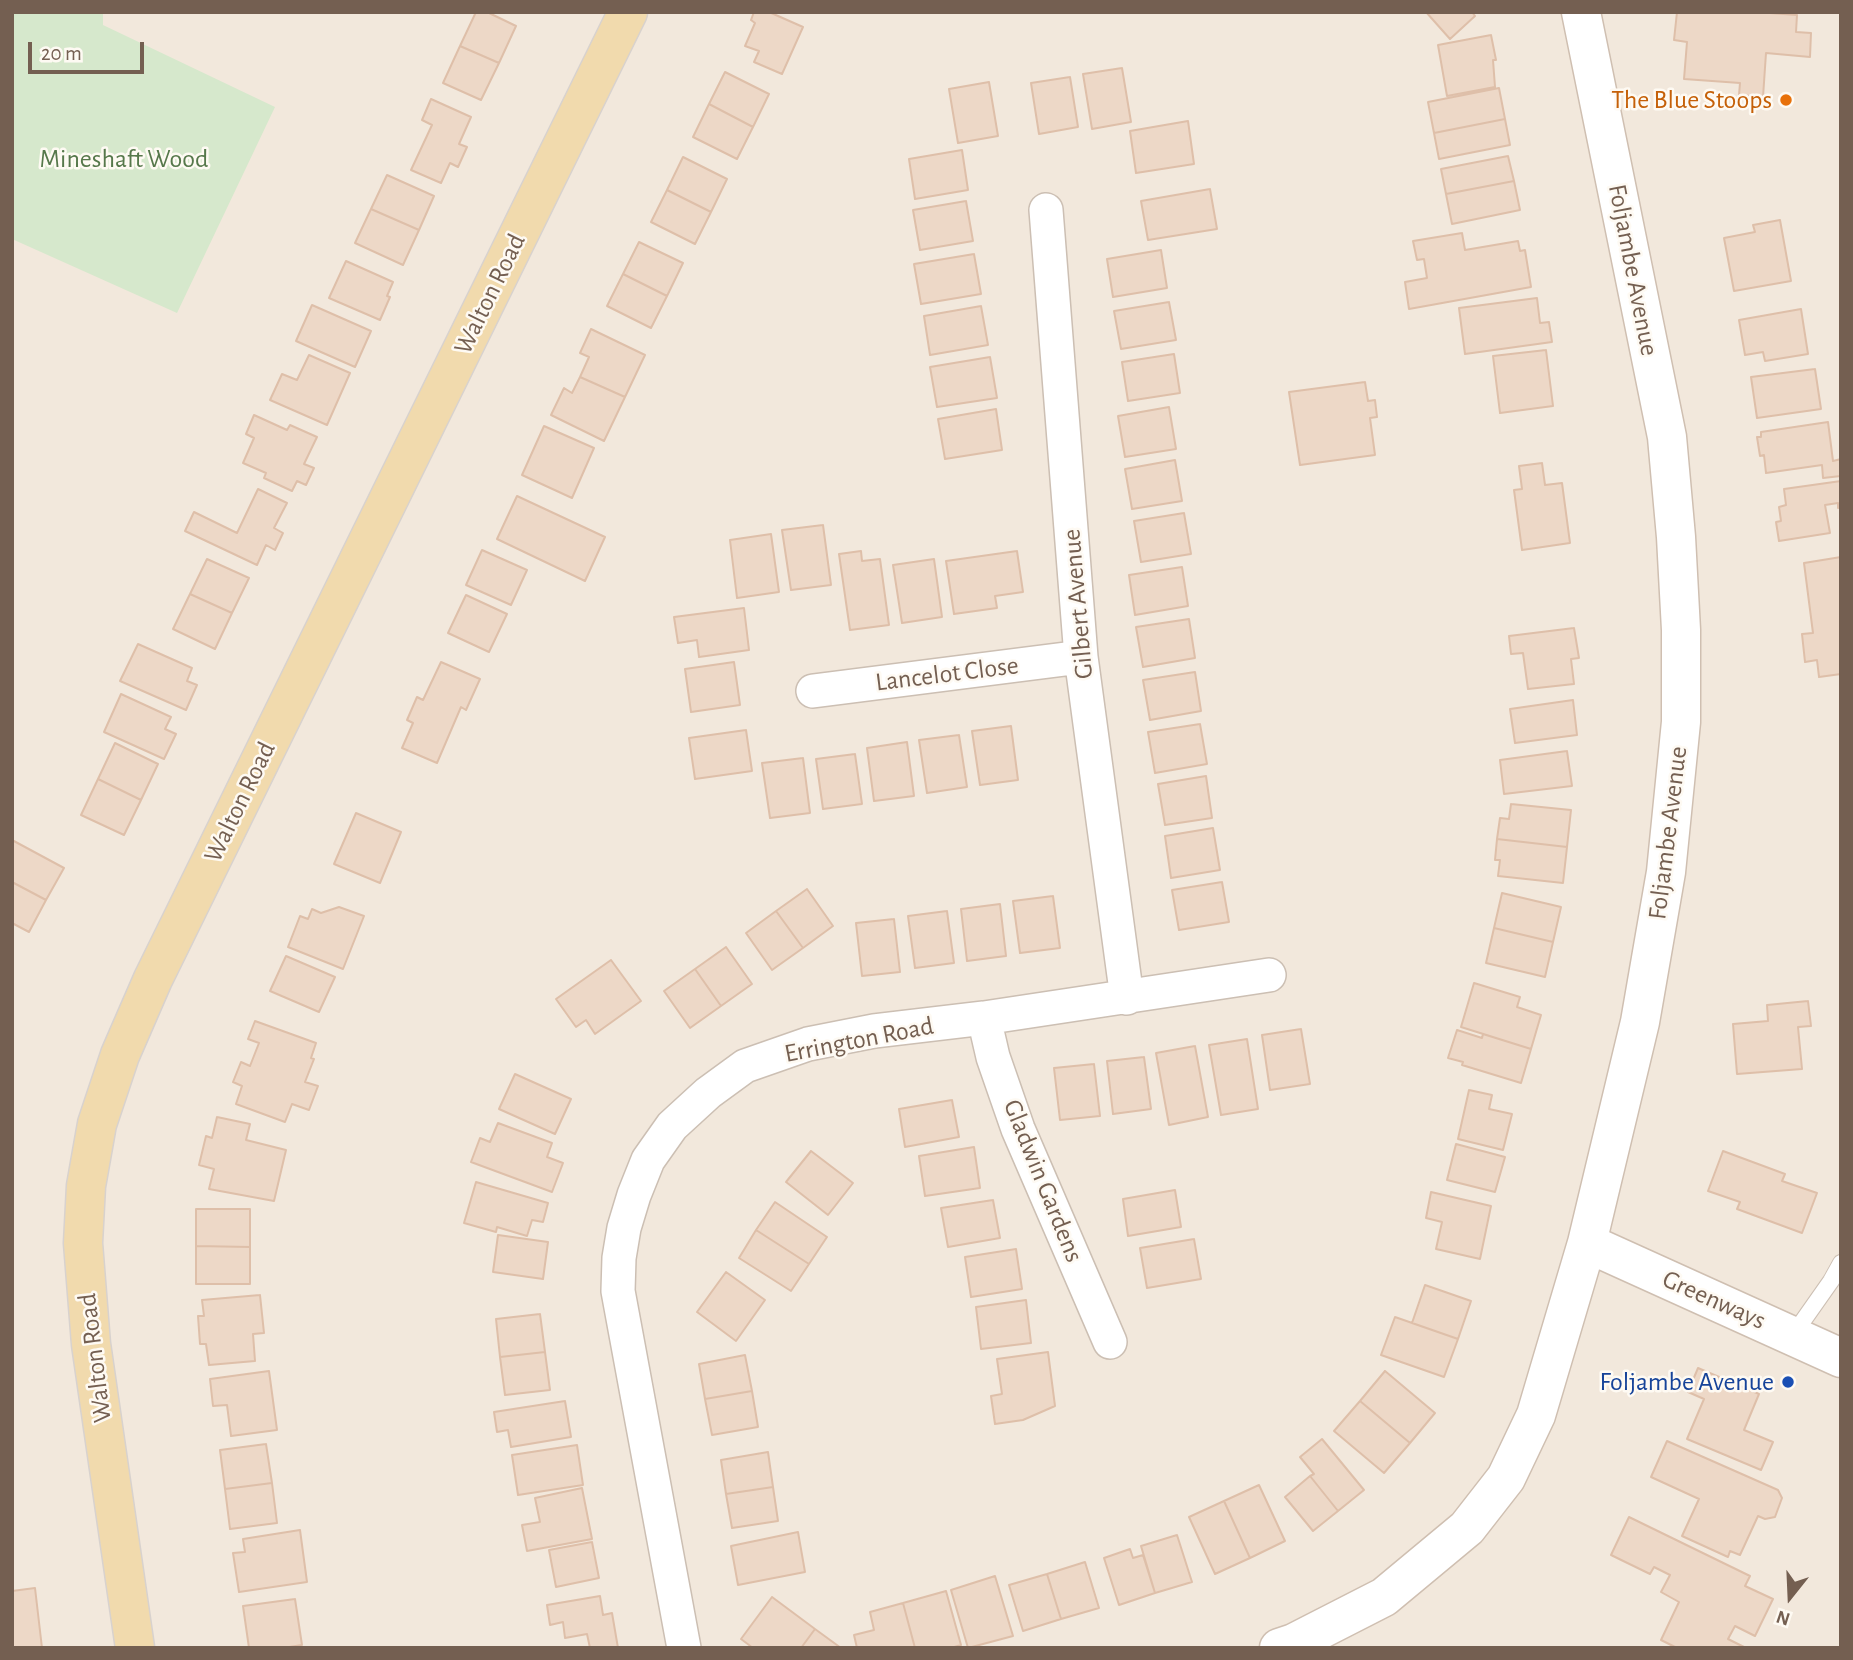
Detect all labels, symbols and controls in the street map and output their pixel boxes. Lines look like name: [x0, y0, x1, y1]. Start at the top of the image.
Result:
scale bar: [32, 28, 147, 72]
text: 20 m: [41, 43, 82, 64]
place label: The Blue Stoops: [1611, 84, 1772, 116]
marker: The Blue Stoops: [1778, 92, 1794, 108]
park label: Mineshaft Wood: [40, 143, 208, 175]
street label: Foljambe Avenue: [1601, 181, 1665, 359]
street label: Walton Road: [447, 229, 533, 359]
street label: Gilbert Avenue: [1056, 528, 1100, 680]
street label: Lancelot Close: [874, 650, 1020, 698]
street label: Walton Road: [197, 737, 283, 867]
street label: Foljambe Avenue: [1642, 745, 1694, 921]
street label: Errington Road: [782, 1010, 936, 1070]
street label: Gladwin Gardens: [996, 1095, 1090, 1267]
street label: Greenways: [1657, 1263, 1771, 1337]
street label: Walton Road: [72, 1292, 118, 1424]
place label: Foljambe Avenue: [1600, 1366, 1774, 1398]
marker: Foljambe Avenue: [1780, 1374, 1796, 1390]
north arrow: [1755, 1562, 1825, 1632]
text: N: [1774, 1606, 1793, 1629]

